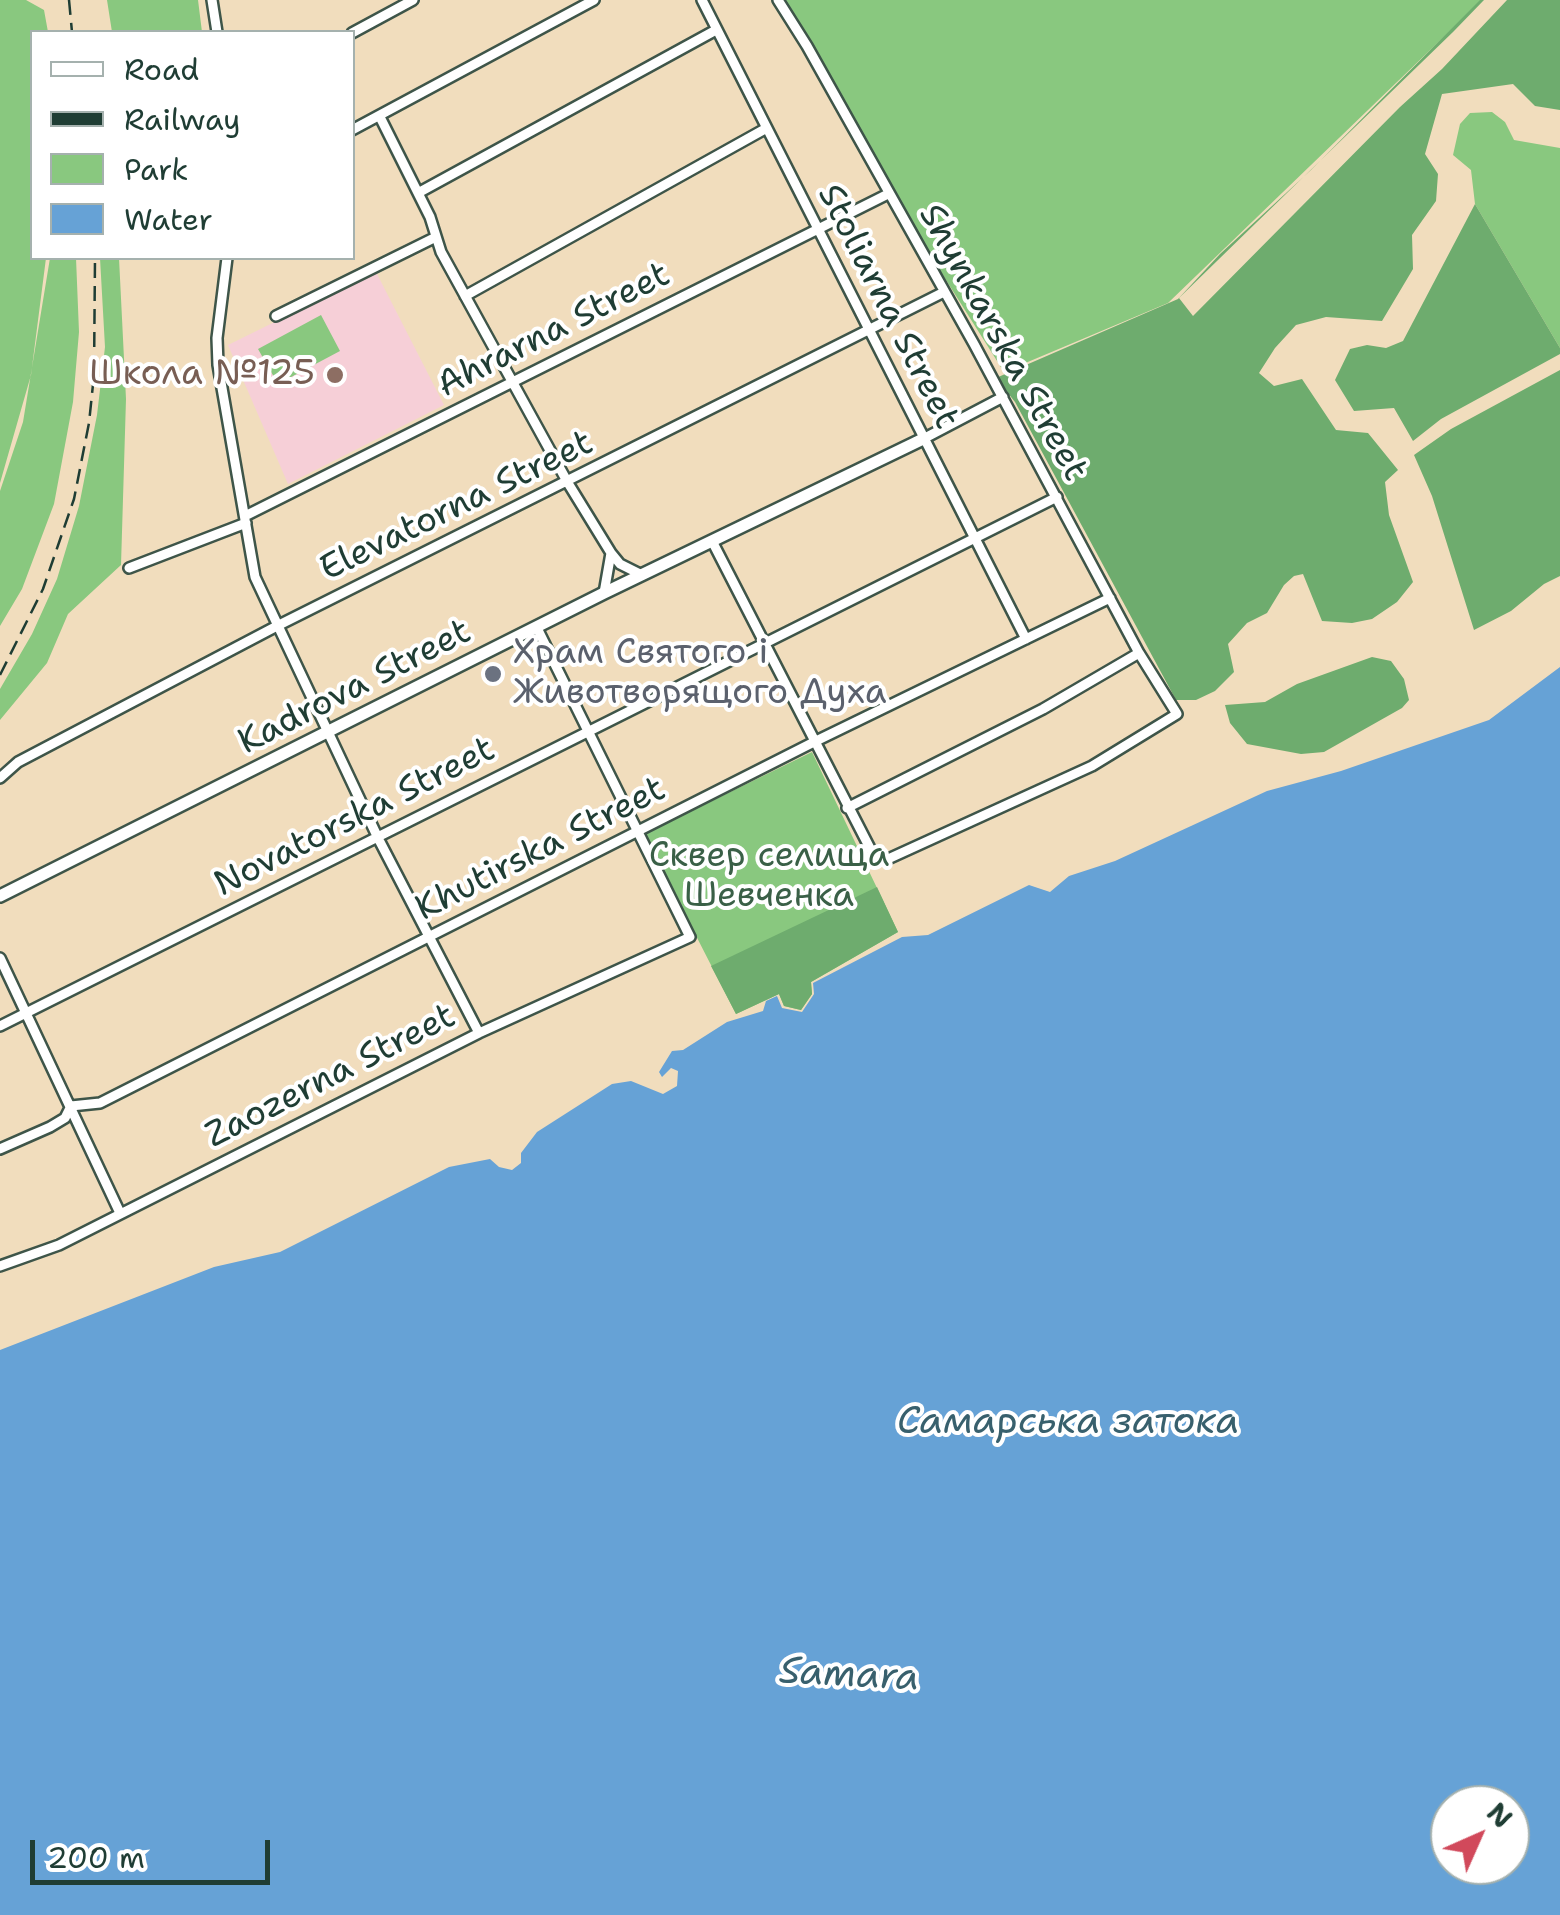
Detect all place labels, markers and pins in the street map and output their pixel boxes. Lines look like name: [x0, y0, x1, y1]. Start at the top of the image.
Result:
place label: Школа №125: [89, 354, 315, 396]
marker: Школа №125: [324, 364, 346, 386]
place label: Храм Святого і Животворящого Духа: [513, 633, 887, 715]
marker: Храм Святого і Животворящого Духа: [482, 663, 504, 685]

